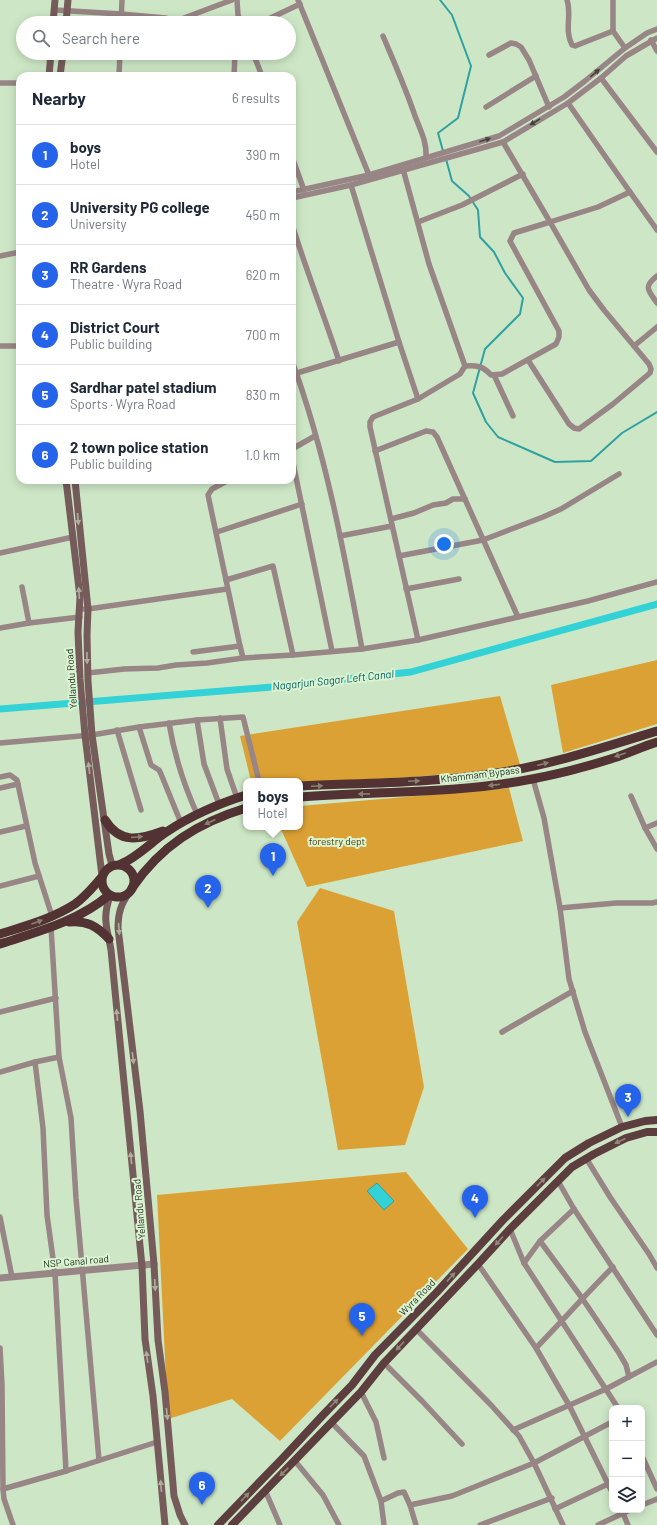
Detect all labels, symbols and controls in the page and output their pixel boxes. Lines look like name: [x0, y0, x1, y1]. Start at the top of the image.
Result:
search box: [16, 16, 296, 60]
icon: search: [30, 27, 52, 49]
text: Search here: [62, 29, 140, 47]
one-way arrow: [590, 69, 601, 78]
text: Nearby: [32, 88, 86, 108]
text: 6 results: [232, 90, 280, 106]
one-way arrow: [529, 119, 541, 126]
one-way arrow: [479, 137, 491, 143]
text: boys: [70, 138, 101, 156]
text: 1: [43, 147, 47, 163]
text: 390 m: [246, 147, 280, 163]
text: Hotel: [70, 156, 100, 172]
text: University PG college: [70, 198, 210, 216]
text: 2: [41, 207, 49, 223]
text: 450 m: [245, 207, 280, 223]
text: University: [70, 216, 127, 232]
text: RR Gardens: [70, 258, 146, 276]
text: 3: [41, 267, 49, 283]
text: 620 m: [246, 267, 280, 283]
text: Theatre · Wyra Road: [70, 276, 182, 292]
text: District Court: [70, 318, 160, 336]
text: 4: [41, 327, 49, 343]
text: 700 m: [246, 327, 280, 343]
text: Public building: [70, 336, 152, 352]
text: Sardhar patel stadium: [70, 378, 217, 396]
text: 5: [41, 387, 49, 403]
text: 830 m: [246, 387, 280, 403]
text: Sports · Wyra Road: [70, 396, 176, 412]
text: 2 town police station: [70, 438, 208, 456]
text: 6: [42, 447, 48, 463]
text: 1.0 km: [245, 447, 280, 463]
text: Public building: [70, 456, 152, 472]
one-way arrow: [75, 513, 82, 525]
your location: [434, 534, 454, 554]
one-way arrow: [76, 587, 83, 599]
street label: Yellandu Road: [63, 648, 79, 710]
one-way arrow: [84, 652, 90, 665]
water label: Nagarjun Sagar Left Canal: [272, 667, 395, 692]
one-way arrow: [614, 753, 626, 759]
one-way arrow: [537, 761, 549, 767]
one-way arrow: [86, 762, 92, 774]
street label: Khammam Bypass: [440, 763, 520, 785]
one-way arrow: [408, 777, 420, 784]
popup: [243, 778, 303, 830]
one-way arrow: [311, 782, 323, 789]
one-way arrow: [488, 782, 500, 788]
text: boys: [258, 787, 288, 805]
one-way arrow: [357, 791, 370, 797]
text: Hotel: [258, 805, 288, 821]
one-way arrow: [204, 819, 215, 825]
one-way arrow: [130, 834, 143, 841]
park label: forestry dept: [309, 835, 366, 847]
pin: 1: [260, 843, 286, 876]
pin: 2: [195, 875, 221, 908]
one-way arrow: [32, 918, 44, 924]
one-way arrow: [115, 923, 122, 935]
one-way arrow: [113, 1008, 120, 1021]
one-way arrow: [130, 1052, 137, 1064]
pin: 3: [615, 1084, 641, 1117]
one-way arrow: [614, 1138, 625, 1144]
one-way arrow: [127, 1152, 134, 1164]
one-way arrow: [536, 1177, 545, 1187]
street label: Yellandu Road: [130, 1178, 148, 1240]
pin: 4: [462, 1185, 488, 1218]
one-way arrow: [494, 1236, 504, 1246]
street label: NSP Canal road: [43, 1252, 109, 1270]
one-way arrow: [446, 1272, 455, 1281]
street label: Wyra Road: [396, 1276, 438, 1318]
one-way arrow: [152, 1279, 159, 1291]
pin: 5: [349, 1303, 375, 1336]
one-way arrow: [395, 1341, 405, 1351]
one-way arrow: [144, 1351, 150, 1363]
one-way arrow: [329, 1398, 339, 1408]
map controls: [609, 1405, 645, 1513]
button: +: [609, 1405, 645, 1441]
one-way arrow: [164, 1408, 170, 1420]
button: −: [609, 1441, 645, 1477]
one-way arrow: [279, 1467, 289, 1477]
pin: 6: [189, 1472, 215, 1505]
button: layers: [609, 1477, 645, 1513]
one-way arrow: [157, 1480, 164, 1492]
one-way arrow: [240, 1492, 250, 1502]

